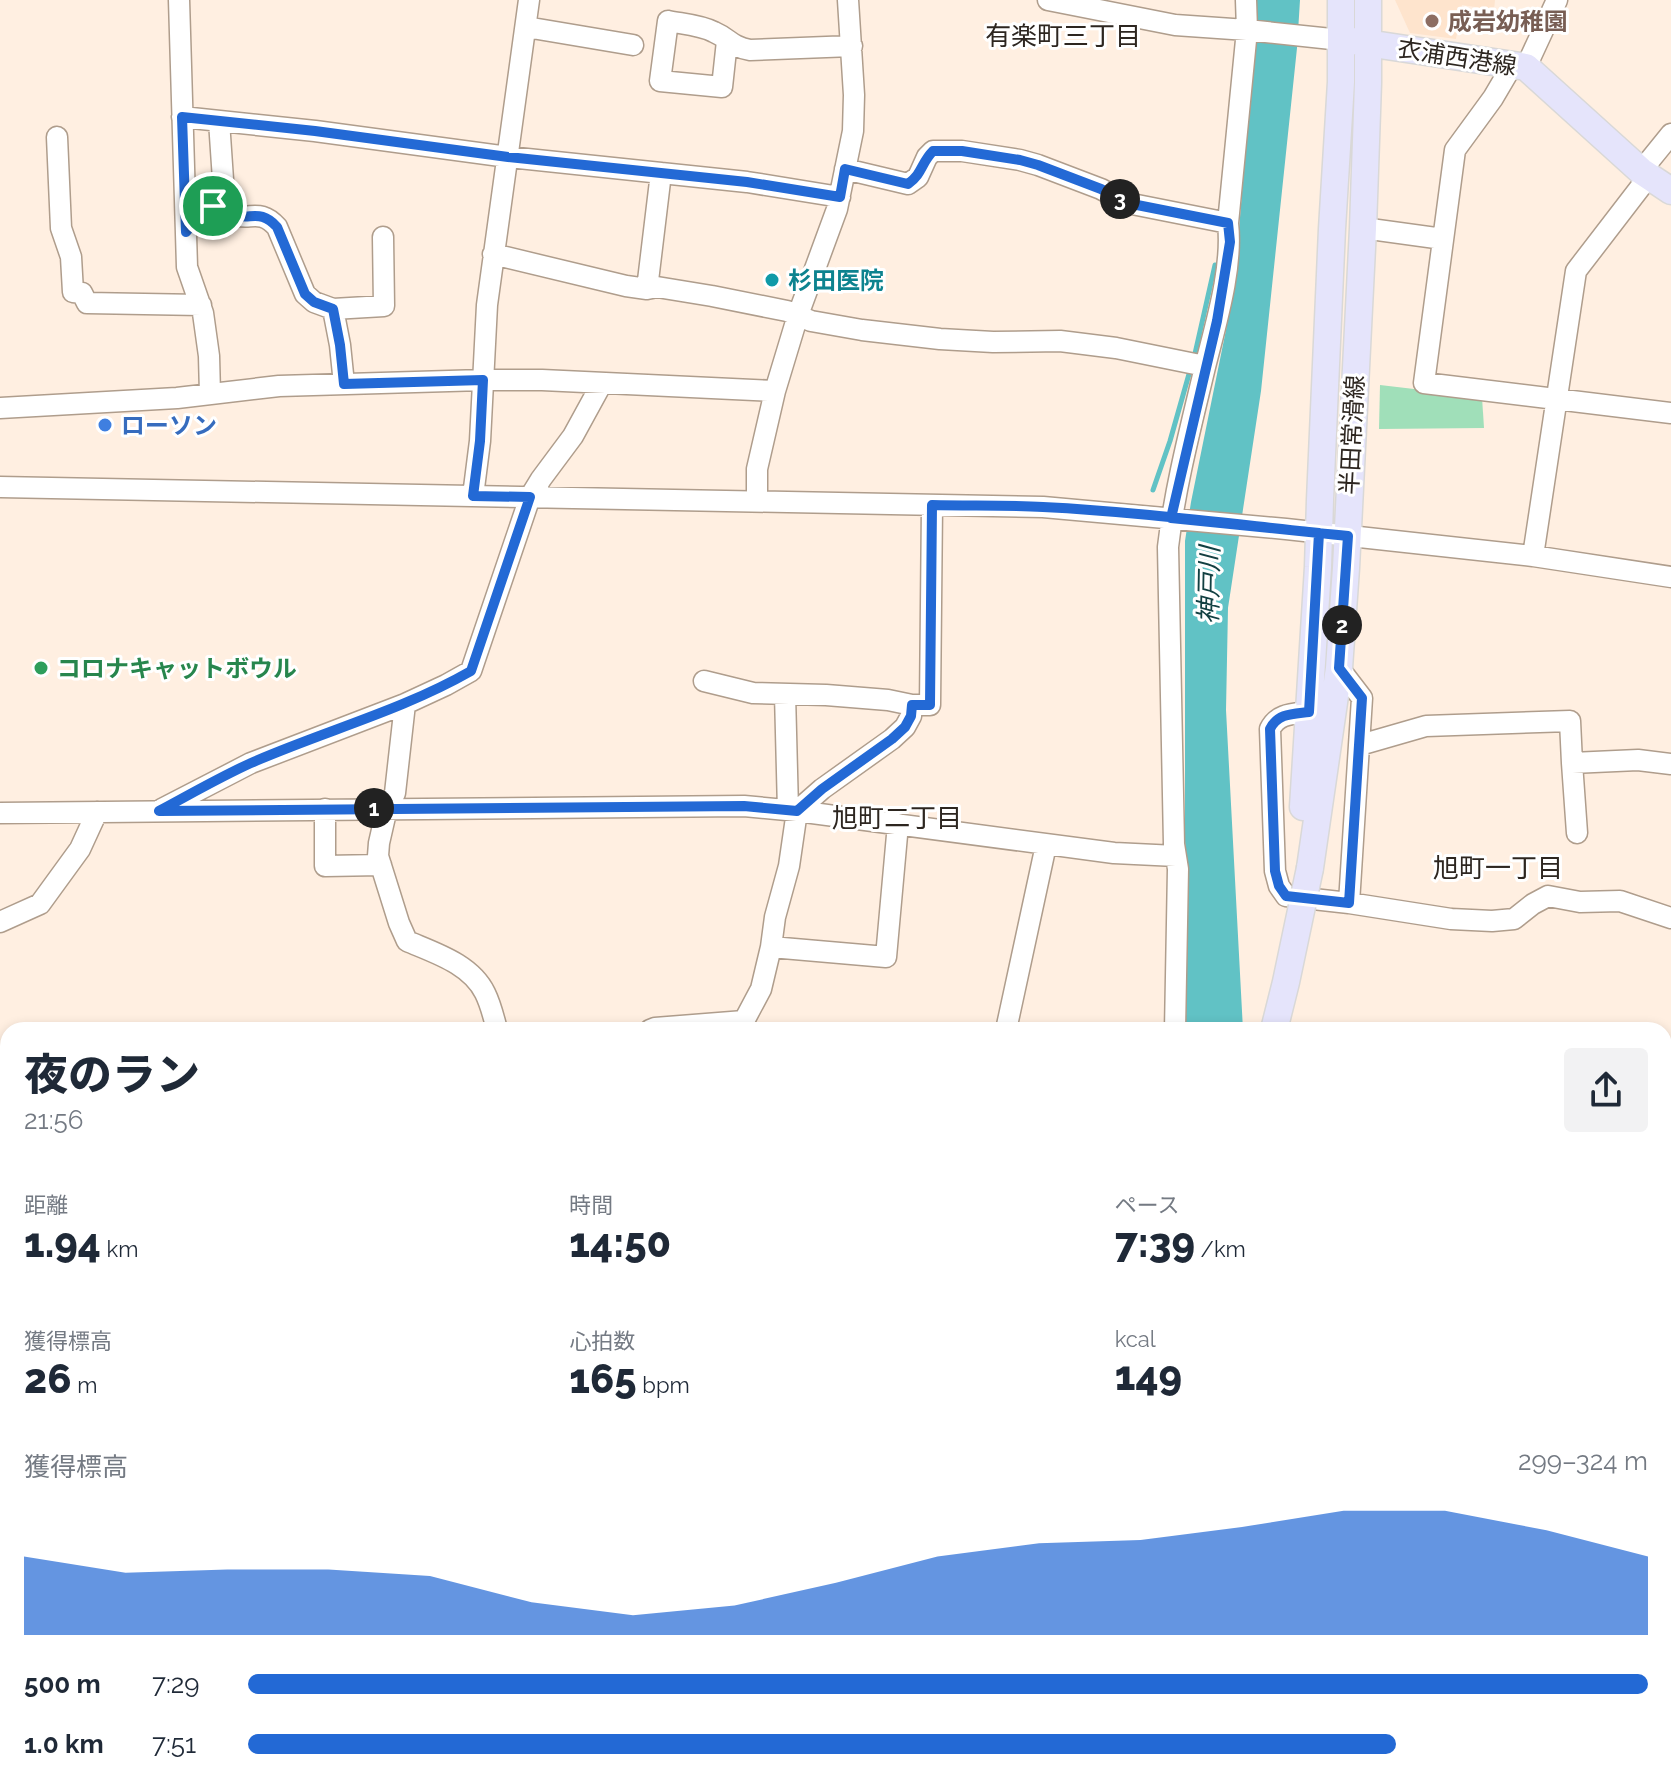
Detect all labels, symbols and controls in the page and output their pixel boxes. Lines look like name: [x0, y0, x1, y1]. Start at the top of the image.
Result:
place label: 成岩幼稚園: [1448, 7, 1568, 36]
marker: 成岩幼稚園: [1423, 12, 1441, 30]
district label: 有楽町三丁目: [985, 21, 1141, 51]
street label: 衣浦西港線: [1395, 33, 1519, 81]
pin: [179, 172, 247, 240]
pin: 3: [1100, 179, 1140, 219]
icon: arrive: [191, 184, 235, 228]
text: 3: [1114, 186, 1126, 212]
place label: 杉田医院: [788, 266, 884, 295]
marker: 杉田医院: [763, 271, 781, 289]
street label: 半田常滑線: [1334, 374, 1370, 496]
place label: ローソン: [121, 411, 217, 440]
marker: ローソン: [96, 416, 114, 434]
water label: 神戸川: [1193, 543, 1225, 624]
pin: 2: [1322, 605, 1362, 645]
text: 2: [1336, 612, 1348, 638]
place label: コロナキャットボウル: [57, 654, 297, 683]
marker: コロナキャットボウル: [32, 659, 50, 677]
pin: 1: [354, 788, 394, 828]
text: 1: [369, 795, 379, 821]
district label: 旭町二丁目: [832, 803, 962, 833]
district label: 旭町一丁目: [1433, 853, 1563, 883]
button: share: [1564, 1048, 1648, 1132]
text: 夜のラン: [24, 1049, 200, 1100]
text: 21:56: [24, 1105, 83, 1135]
text: 距離: [24, 1192, 68, 1218]
text: 時間: [569, 1192, 613, 1218]
text: ペース: [1115, 1192, 1180, 1218]
text: 1.94: [24, 1219, 101, 1266]
text: 14:50: [569, 1219, 671, 1266]
text: 7:39: [1115, 1219, 1195, 1266]
text: km: [101, 1236, 138, 1262]
text: /km: [1195, 1236, 1246, 1262]
text: kcal: [1115, 1326, 1156, 1352]
text: 獲得標高: [24, 1328, 112, 1354]
text: 心拍数: [569, 1328, 635, 1354]
text: 149: [1115, 1352, 1182, 1399]
text: 26: [24, 1355, 72, 1402]
text: 165: [569, 1355, 637, 1402]
text: m: [72, 1372, 97, 1398]
text: bpm: [637, 1372, 690, 1398]
text: 299–324 m: [1518, 1446, 1648, 1476]
text: 獲得標高: [24, 1452, 128, 1482]
text: 500 m: [24, 1669, 101, 1699]
text: 7:29: [152, 1669, 200, 1699]
text: 1.0 km: [24, 1729, 104, 1759]
text: 7:51: [152, 1729, 196, 1759]

